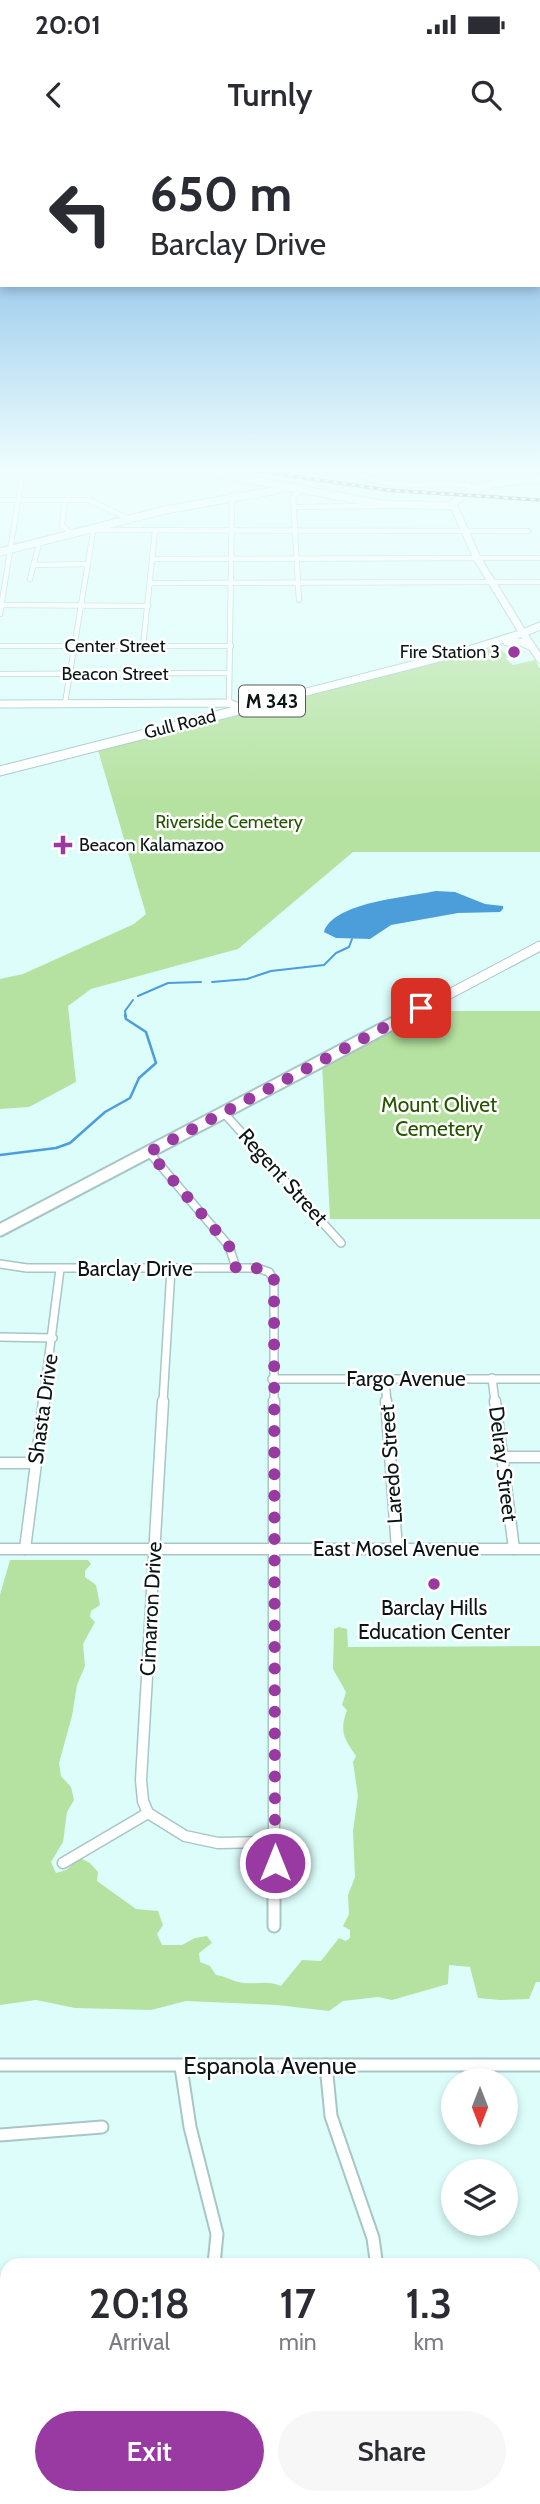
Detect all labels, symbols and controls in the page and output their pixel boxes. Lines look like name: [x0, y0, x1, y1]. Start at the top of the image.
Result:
text: 20:01: [35, 9, 101, 41]
text: Turnly: [227, 75, 313, 114]
icon: back: [35, 76, 73, 114]
icon: search: [467, 76, 505, 114]
text: 650 m: [150, 164, 292, 223]
icon: left: [35, 168, 126, 259]
text: Barclay Drive: [150, 224, 326, 263]
street label: Center Street: [64, 635, 166, 657]
place label: Fire Station 3: [400, 641, 500, 663]
marker: Fire Station 3: [506, 644, 522, 660]
street label: Beacon Street: [62, 663, 168, 685]
road number: M 343: [239, 686, 305, 716]
street label: Gull Road: [142, 704, 218, 744]
park label: Riverside Cemetery: [155, 811, 303, 833]
place label: Beacon Kalamazoo: [79, 834, 224, 856]
marker: Beacon Kalamazoo: [53, 835, 73, 855]
pin: [391, 978, 451, 1038]
icon: arrive: [402, 989, 440, 1027]
park label: Mount Olivet Cemetery: [381, 1092, 497, 1141]
street label: Regent Street: [233, 1123, 333, 1230]
street label: Barclay Drive: [77, 1256, 193, 1281]
street label: Shasta Drive: [22, 1352, 63, 1466]
street label: Fargo Avenue: [346, 1366, 466, 1391]
street label: Laredo Street: [374, 1403, 407, 1525]
street label: Delray Street: [484, 1405, 523, 1523]
street label: East Mosel Avenue: [313, 1536, 479, 1561]
street label: Cimarron Drive: [134, 1541, 167, 1677]
marker: Barclay Hills Education Center: [426, 1576, 442, 1592]
place label: Barclay Hills Education Center: [358, 1595, 510, 1644]
position arrow: [238, 1826, 312, 1900]
street label: Espanola Avenue: [183, 2051, 357, 2080]
north arrow: [441, 2068, 518, 2146]
map controls: [441, 2068, 518, 2236]
button: layers: [441, 2159, 518, 2236]
text: 20:18: [89, 2277, 190, 2329]
text: 17: [280, 2277, 316, 2329]
text: 1.3: [406, 2277, 452, 2329]
text: Arrival: [109, 2328, 170, 2356]
text: min: [279, 2328, 317, 2356]
text: km: [414, 2328, 444, 2356]
button: Exit: [35, 2411, 264, 2491]
button: Share: [278, 2411, 506, 2491]

